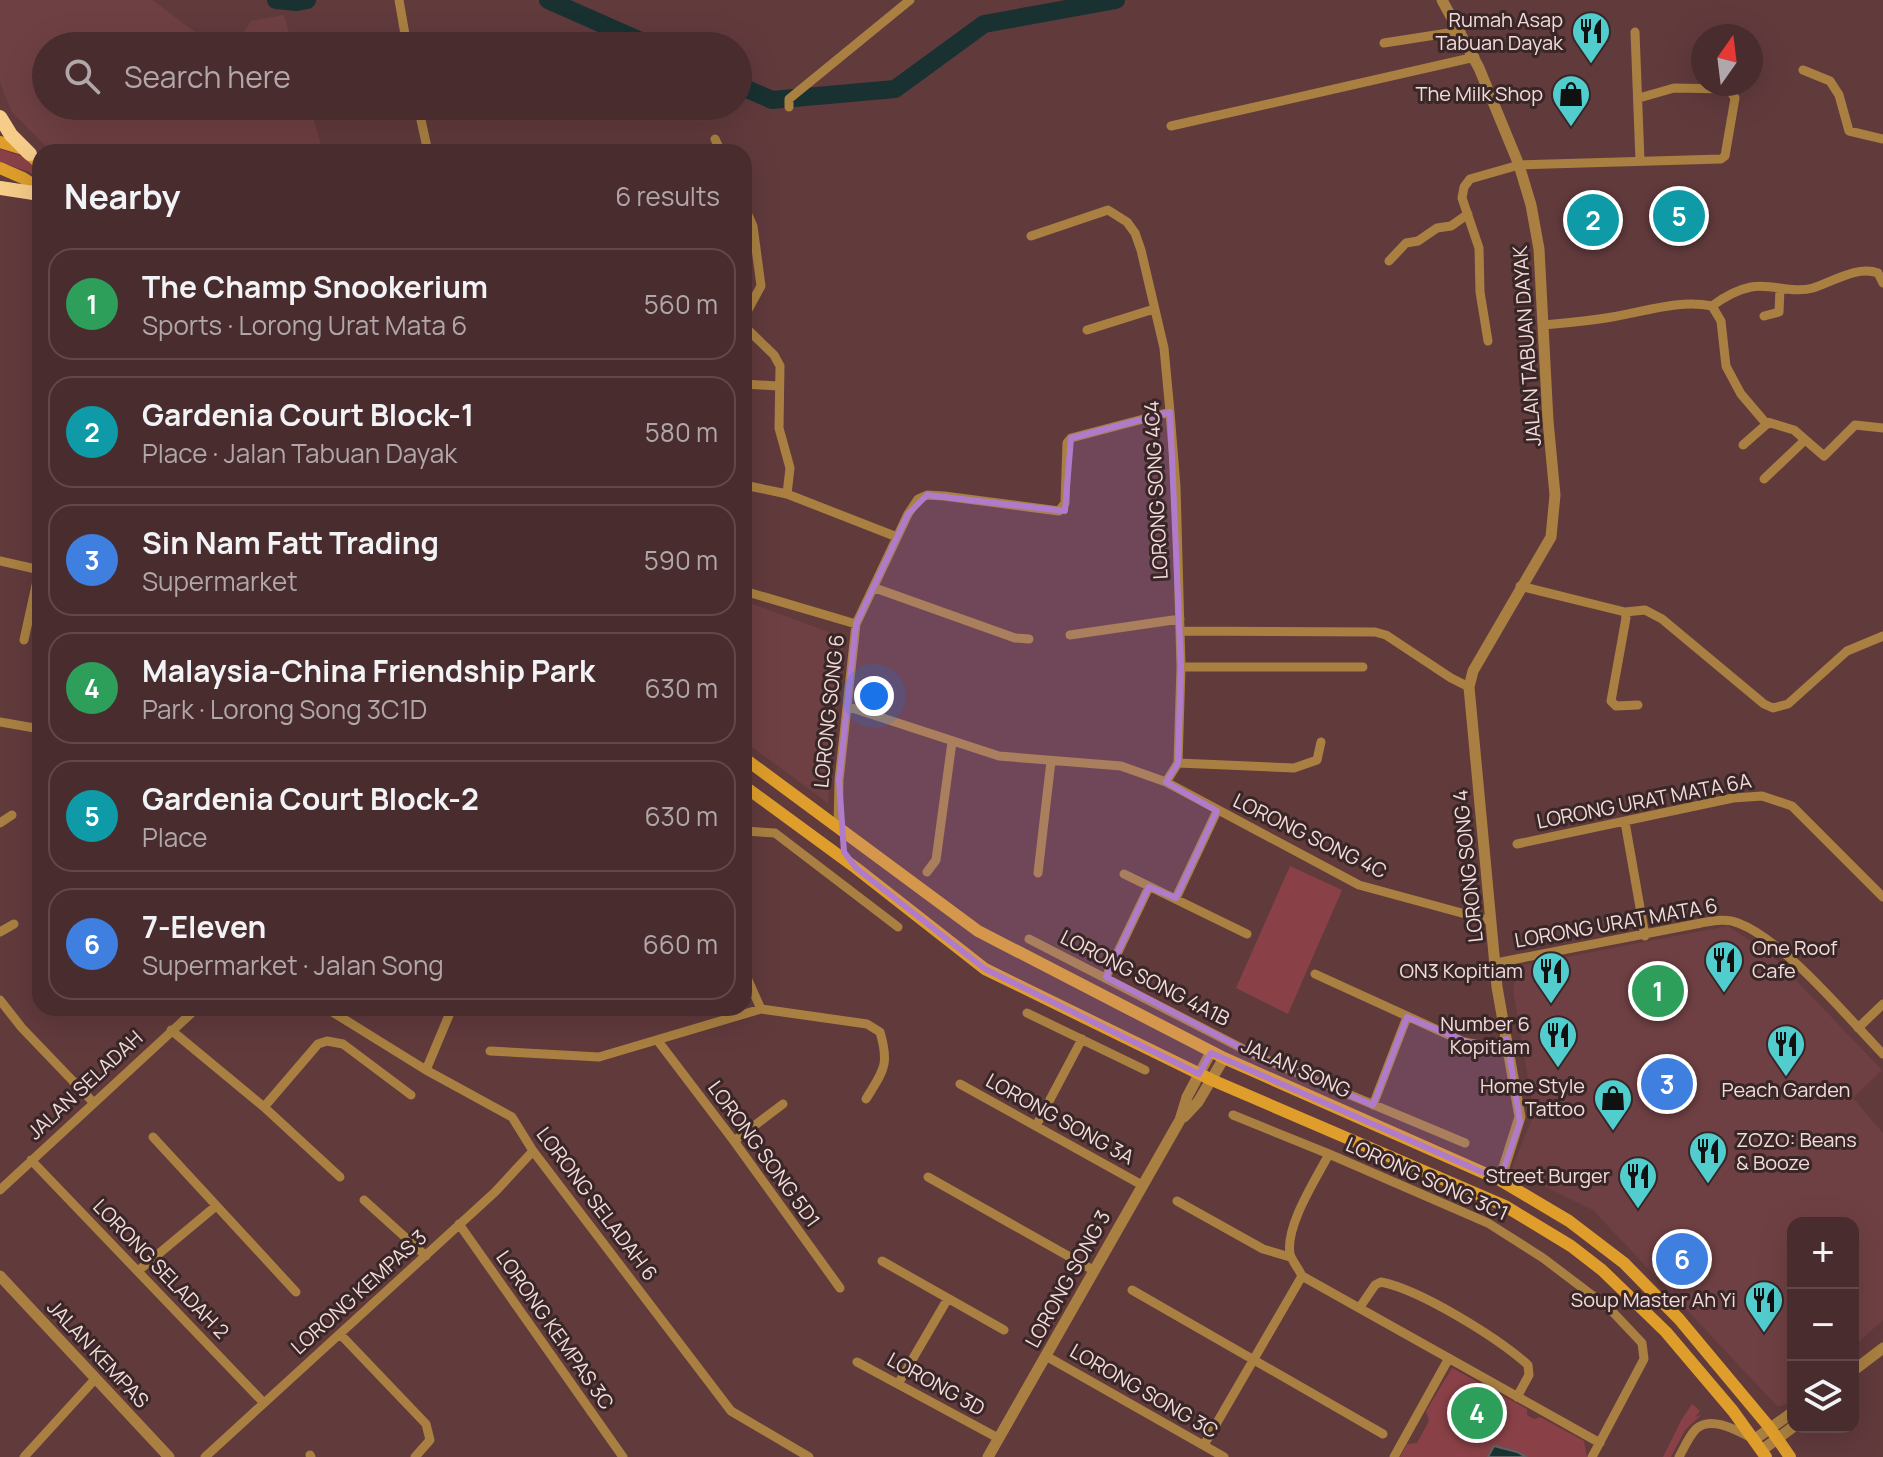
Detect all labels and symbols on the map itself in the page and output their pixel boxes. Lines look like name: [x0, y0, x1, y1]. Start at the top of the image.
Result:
place label: Rumah Asap Tabuan Dayak: [1436, 6, 1564, 56]
restaurant icon: Rumah Asap Tabuan Dayak: [1570, 10, 1612, 65]
north arrow: [1691, 24, 1763, 96]
shop icon: The Milk Shop: [1550, 73, 1592, 128]
place label: The Milk Shop: [1416, 80, 1543, 107]
pin: 5: [1653, 186, 1705, 246]
pin: 2: [1567, 190, 1619, 250]
street label: JALAN TABUAN DAYAK: [1506, 245, 1547, 447]
street label: LORONG SONG 4C4: [1137, 400, 1174, 580]
street label: LORONG SONG 6: [807, 633, 850, 789]
your location: [854, 676, 894, 716]
street label: LORONG URAT MATA 6A: [1534, 766, 1754, 835]
street label: LORONG SONG 4C: [1229, 787, 1392, 884]
street label: LORONG SONG 4: [1446, 788, 1489, 944]
street label: LORONG URAT MATA 6: [1512, 891, 1719, 954]
street label: LORONG SONG 4A1B: [1056, 923, 1234, 1032]
place label: One Roof Cafe: [1752, 934, 1837, 984]
restaurant icon: One Roof Cafe: [1703, 939, 1745, 994]
restaurant icon: ON3 Kopitiam: [1530, 950, 1572, 1005]
place label: ON3 Kopitiam: [1400, 957, 1523, 984]
pin: 1: [1632, 961, 1684, 1021]
place label: Number 6 Kopitiam: [1440, 1010, 1530, 1060]
restaurant icon: Number 6 Kopitiam: [1537, 1014, 1579, 1069]
restaurant icon: Peach Garden: [1765, 1023, 1807, 1078]
street label: JALAN SELADAH: [21, 1024, 148, 1145]
street label: JALAN SONG: [1237, 1031, 1355, 1104]
pin: 3: [1641, 1054, 1693, 1114]
street label: LORONG SONG 3A: [981, 1067, 1139, 1171]
place label: Home Style Tattoo: [1480, 1072, 1585, 1122]
street label: LORONG SONG 5D1: [702, 1075, 827, 1232]
place label: Peach Garden: [1722, 1076, 1850, 1103]
shop icon: Home Style Tattoo: [1592, 1077, 1634, 1132]
street label: LORONG SELADAH 6: [531, 1121, 664, 1286]
place label: ZOZO: Beans & Booze: [1736, 1126, 1857, 1176]
restaurant icon: ZOZO: Beans & Booze: [1687, 1130, 1729, 1185]
street label: LORONG SONG 3C1: [1342, 1131, 1513, 1226]
restaurant icon: Street Burger: [1617, 1155, 1659, 1210]
place label: Street Burger: [1486, 1162, 1610, 1189]
street label: LORONG SELADAH 2: [88, 1193, 235, 1344]
street label: LORONG SONG 3: [1019, 1205, 1116, 1352]
street label: LORONG KEMPAS 3: [285, 1223, 432, 1360]
pin: 6: [1656, 1229, 1708, 1289]
street label: LORONG KEMPAS 3C: [490, 1245, 620, 1415]
restaurant icon: Soup Master Ah Yi: [1743, 1279, 1785, 1334]
place label: Soup Master Ah Yi: [1571, 1286, 1736, 1313]
street label: JALAN KEMPAS: [41, 1294, 155, 1413]
street label: LORONG SONG 3C: [1065, 1337, 1223, 1444]
street label: LORONG 3D: [883, 1346, 990, 1421]
pin: 4: [1451, 1383, 1503, 1443]

